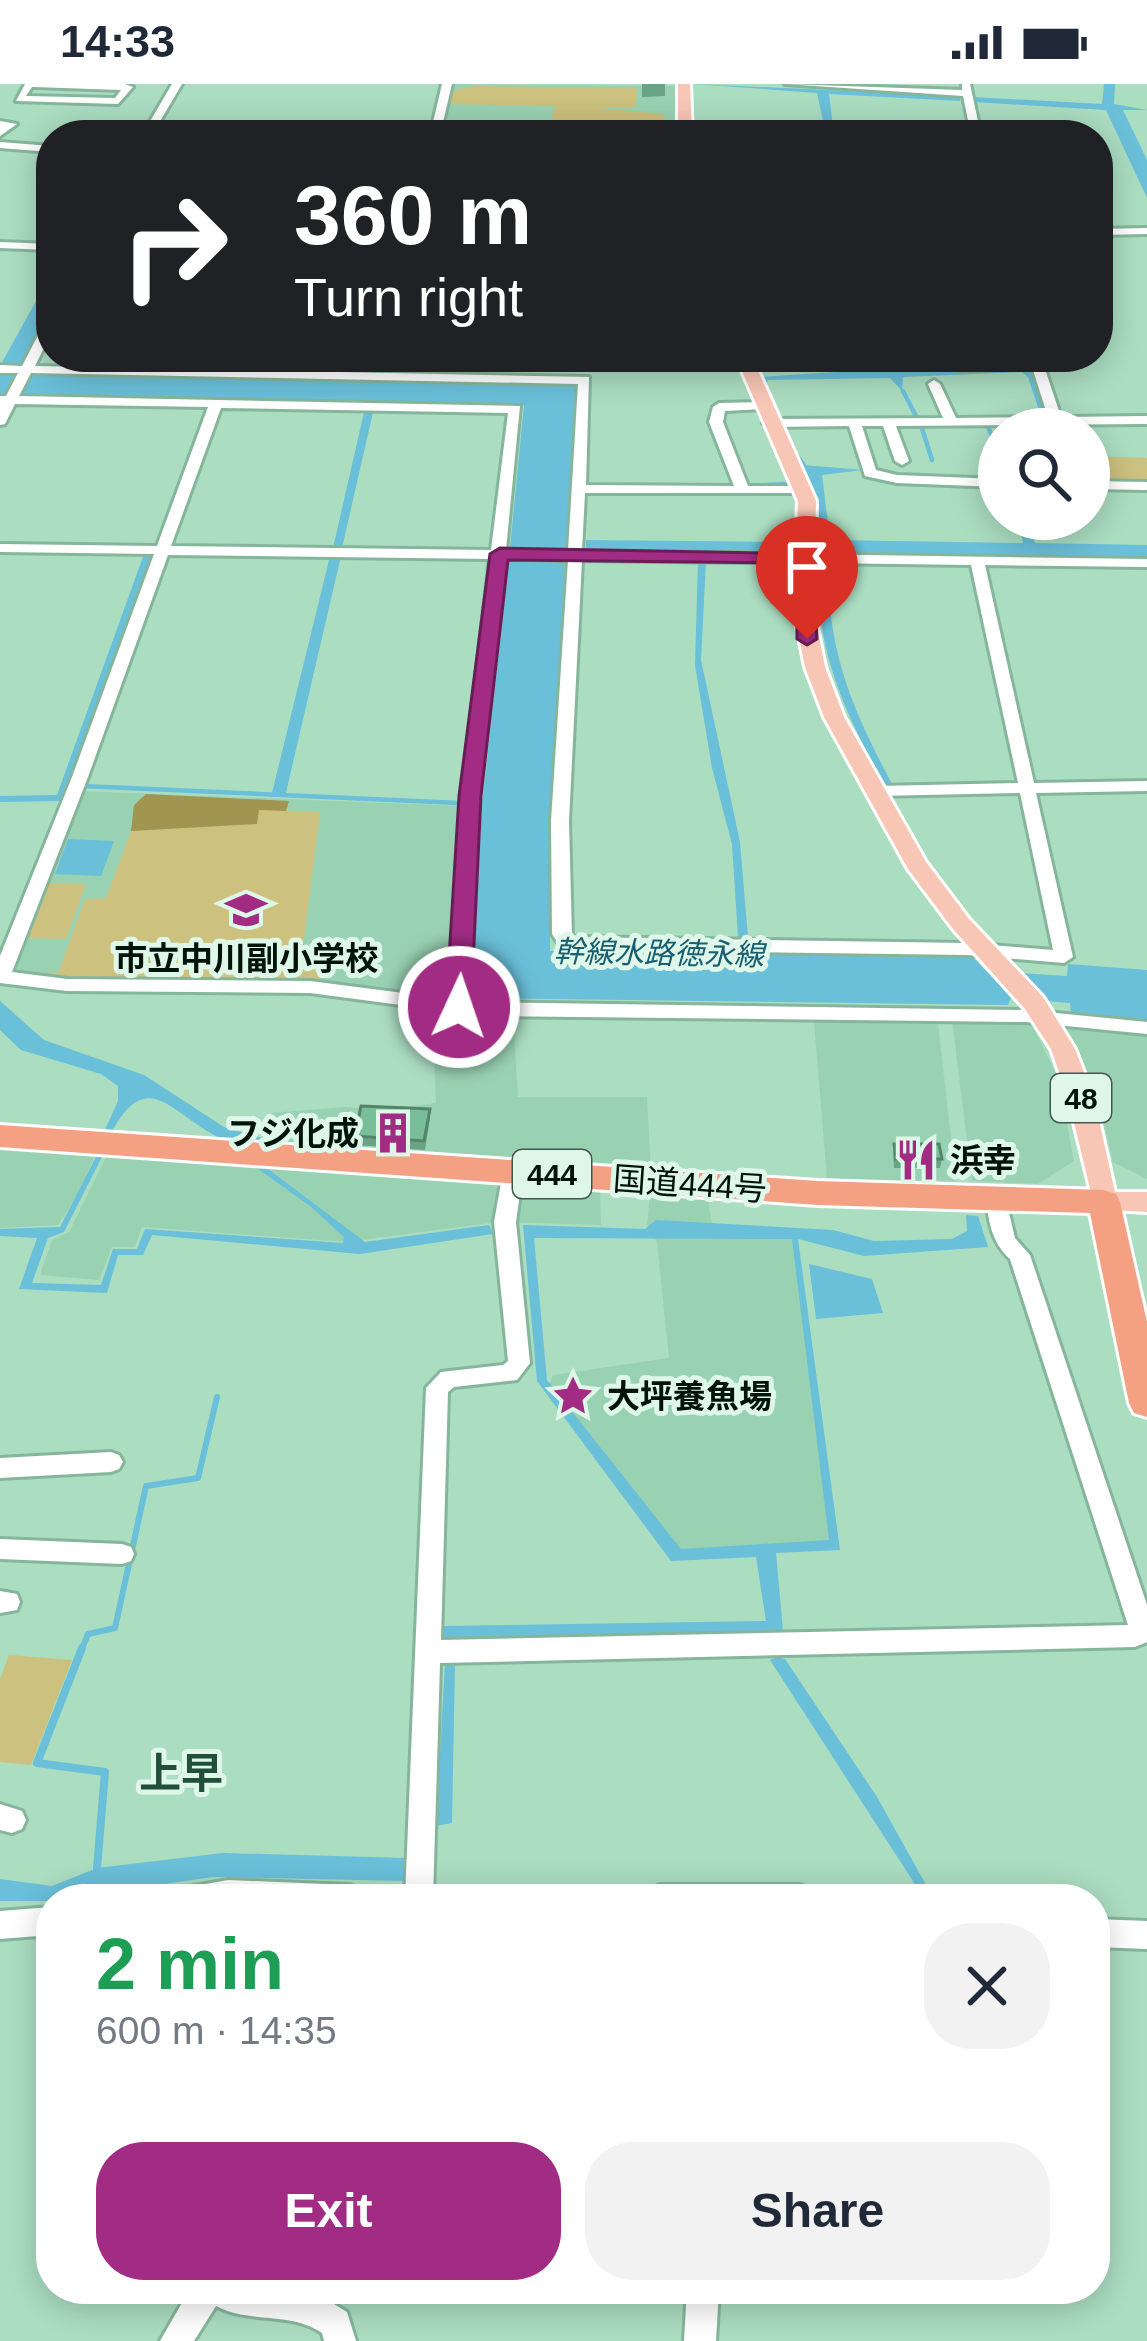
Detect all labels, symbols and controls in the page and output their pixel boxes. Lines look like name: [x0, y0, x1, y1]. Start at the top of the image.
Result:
text: 14:33: [60, 16, 175, 67]
icon: right: [96, 168, 252, 324]
text: 360 m: [294, 168, 532, 262]
text: Turn right: [294, 267, 523, 327]
map controls: [978, 408, 1110, 540]
button: search: [978, 408, 1110, 540]
pin: [756, 516, 858, 639]
icon: arrive: [774, 534, 840, 600]
school or university icon: 市立中川副小学校: [223, 887, 269, 933]
water label: 幹線水路徳永線: [554, 935, 768, 971]
place label: 市立中川副小学校: [114, 940, 378, 977]
position arrow: [396, 944, 522, 1070]
road number: 48: [1051, 1074, 1111, 1122]
building icon: フジ化成: [370, 1110, 416, 1156]
place label: フジ化成: [227, 1115, 359, 1152]
restaurant icon: 浜幸: [893, 1137, 939, 1183]
place label: 浜幸: [950, 1142, 1016, 1179]
road number: 444: [513, 1150, 591, 1198]
street label: 国道444号: [612, 1160, 768, 1208]
place icon: 大坪養魚場: [550, 1373, 596, 1419]
place label: 大坪養魚場: [607, 1378, 772, 1415]
district label: 上早: [139, 1750, 223, 1797]
button: close: [924, 1923, 1050, 2049]
text: 2 min: [96, 1924, 284, 2004]
text: 600 m · 14:35: [96, 2009, 337, 2052]
button: Exit: [96, 2142, 561, 2280]
button: Share: [585, 2142, 1050, 2280]

